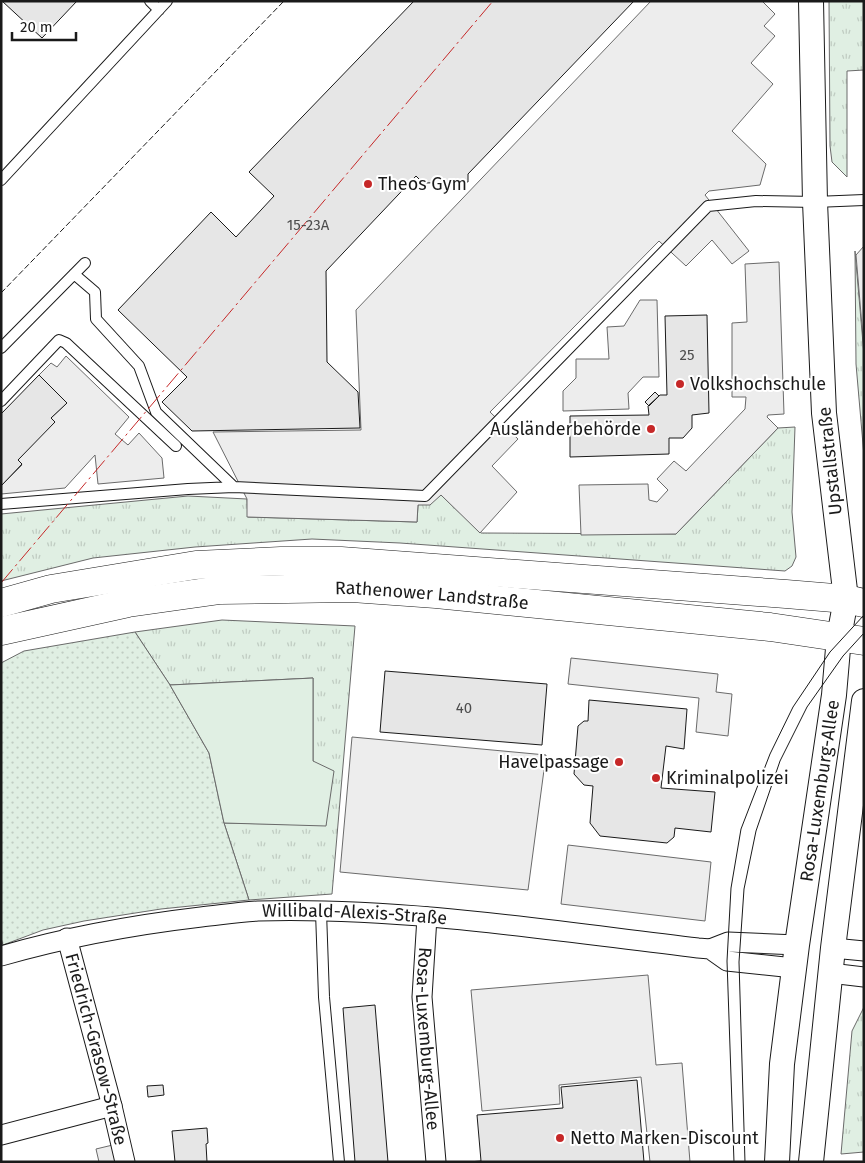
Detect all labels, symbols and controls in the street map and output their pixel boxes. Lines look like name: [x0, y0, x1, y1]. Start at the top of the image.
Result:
scale bar: [12, 10, 76, 42]
text: 20 m: [20, 18, 53, 36]
place label: Theos Gym: [378, 173, 467, 195]
marker: Theos Gym: [362, 178, 374, 190]
house number: 15-23A: [287, 216, 330, 234]
house number: 25: [680, 346, 694, 364]
place label: Volkshochschule: [690, 373, 826, 395]
marker: Volkshochschule: [674, 378, 686, 390]
street label: Upstallstraße: [813, 406, 847, 516]
place label: Ausländerbehörde: [490, 418, 641, 440]
marker: Ausländerbehörde: [645, 423, 657, 435]
street label: Rathenower Landstraße: [335, 577, 530, 614]
street label: Rosa-Luxemburg-Allee: [795, 698, 844, 883]
house number: 40: [456, 699, 472, 717]
place label: Havelpassage: [498, 751, 609, 773]
marker: Havelpassage: [613, 756, 625, 768]
place label: Kriminalpolizei: [666, 767, 789, 789]
marker: Kriminalpolizei: [650, 772, 662, 784]
street label: Willibald-Alexis-Straße: [262, 900, 448, 929]
street label: Rosa-Luxemburg-Allee: [411, 946, 444, 1131]
street label: Friedrich-Grasow-Straße: [61, 951, 132, 1147]
place label: Netto Marken-Discount: [570, 1127, 759, 1149]
marker: Netto Marken-Discount: [554, 1132, 566, 1144]

